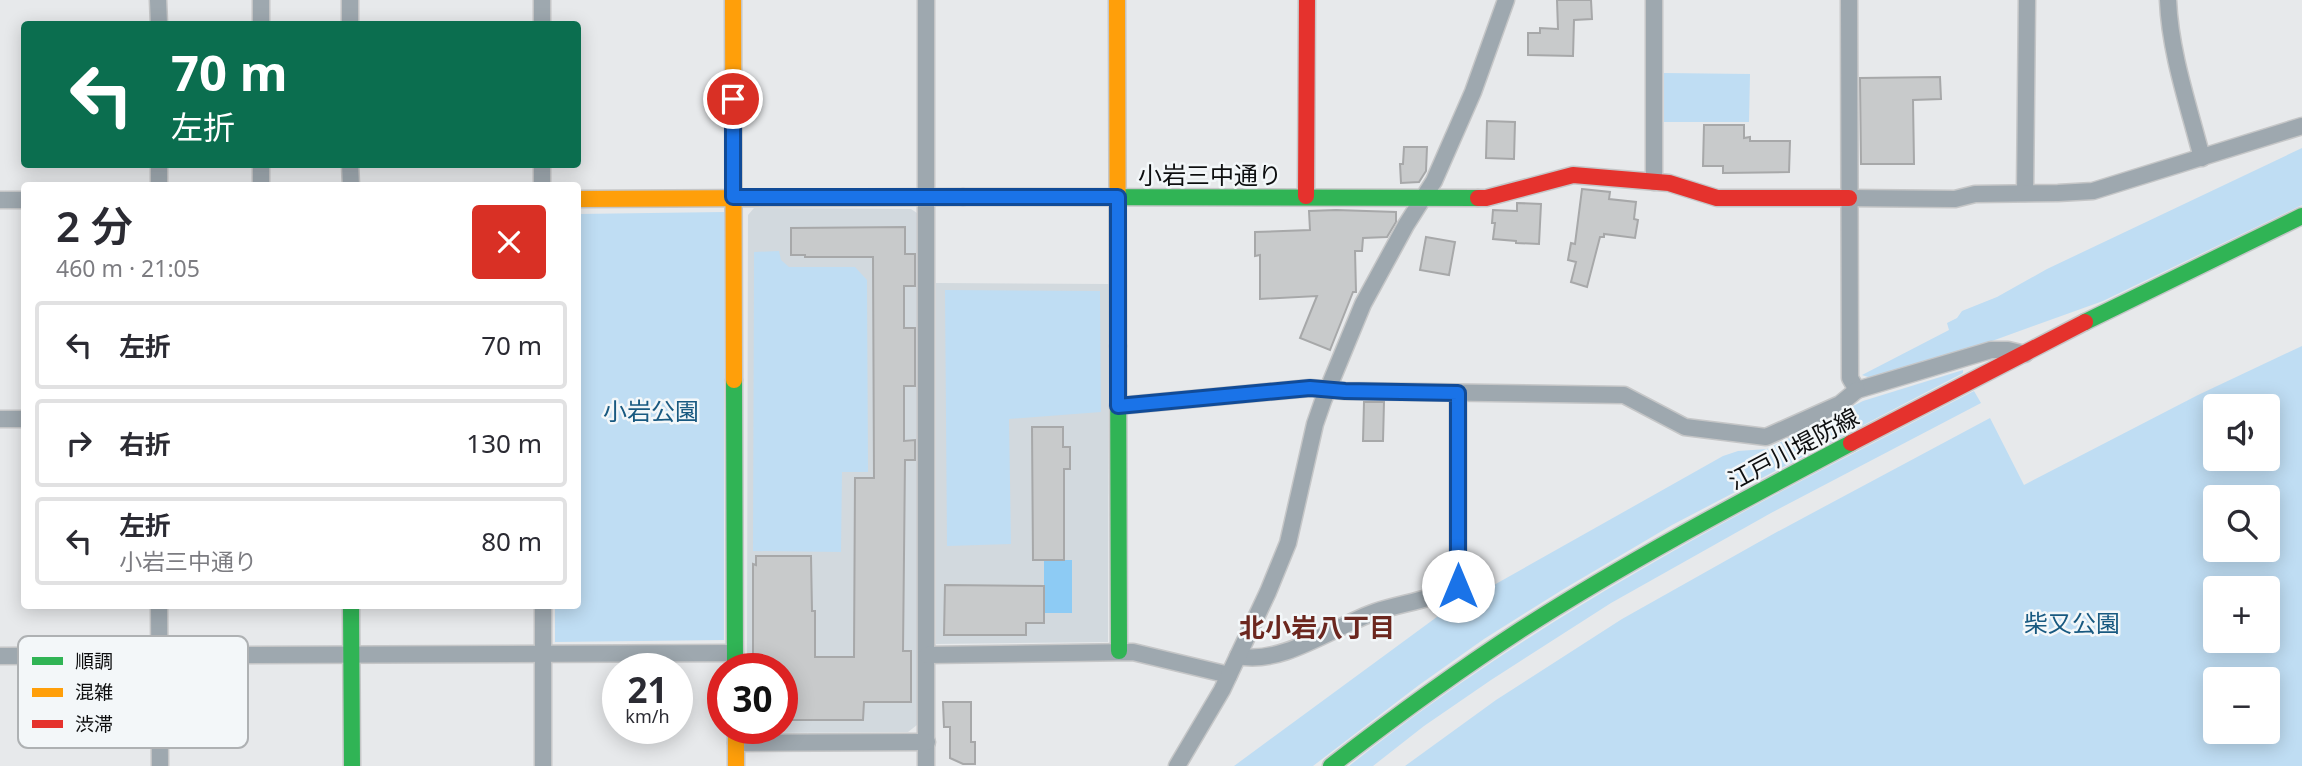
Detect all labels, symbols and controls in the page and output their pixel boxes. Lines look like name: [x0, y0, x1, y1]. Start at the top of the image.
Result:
text: 70 m: [171, 39, 288, 105]
icon: left: [56, 49, 147, 140]
pin: [703, 69, 763, 129]
icon: arrive: [714, 80, 752, 118]
text: 左折: [171, 105, 235, 148]
street label: 小岩三中通り: [1138, 158, 1282, 191]
text: 2 分: [56, 197, 133, 254]
button: close: [472, 205, 546, 279]
text: 460 m · 21:05: [56, 252, 200, 284]
icon: left: [60, 326, 98, 364]
text: 70 m: [481, 327, 542, 363]
text: 左折: [119, 328, 171, 364]
park label: 小岩公園: [603, 394, 699, 427]
map controls: [2203, 394, 2280, 744]
button: sound: [2203, 394, 2280, 471]
street label: 江戸川堤防線: [1722, 400, 1864, 496]
icon: right: [60, 424, 98, 462]
text: 130 m: [466, 425, 542, 461]
text: 右折: [119, 426, 171, 462]
button: search: [2203, 485, 2280, 562]
text: 左折: [119, 507, 171, 543]
icon: left: [60, 522, 98, 560]
text: 80 m: [481, 523, 542, 559]
text: 小岩三中通り: [119, 545, 257, 577]
position arrow: [1421, 549, 1495, 623]
button: +: [2203, 576, 2280, 653]
park label: 柴又公園: [2024, 606, 2120, 639]
district label: 北小岩八丁目: [1239, 609, 1395, 645]
legend: [18, 636, 248, 748]
text: 順調: [75, 648, 113, 674]
speed limit sign: 30: [707, 653, 798, 744]
text: 21: [627, 666, 668, 713]
button: −: [2203, 667, 2280, 744]
text: 混雑: [75, 679, 113, 705]
text: km/h: [625, 704, 670, 728]
text: 渋滞: [75, 711, 113, 737]

